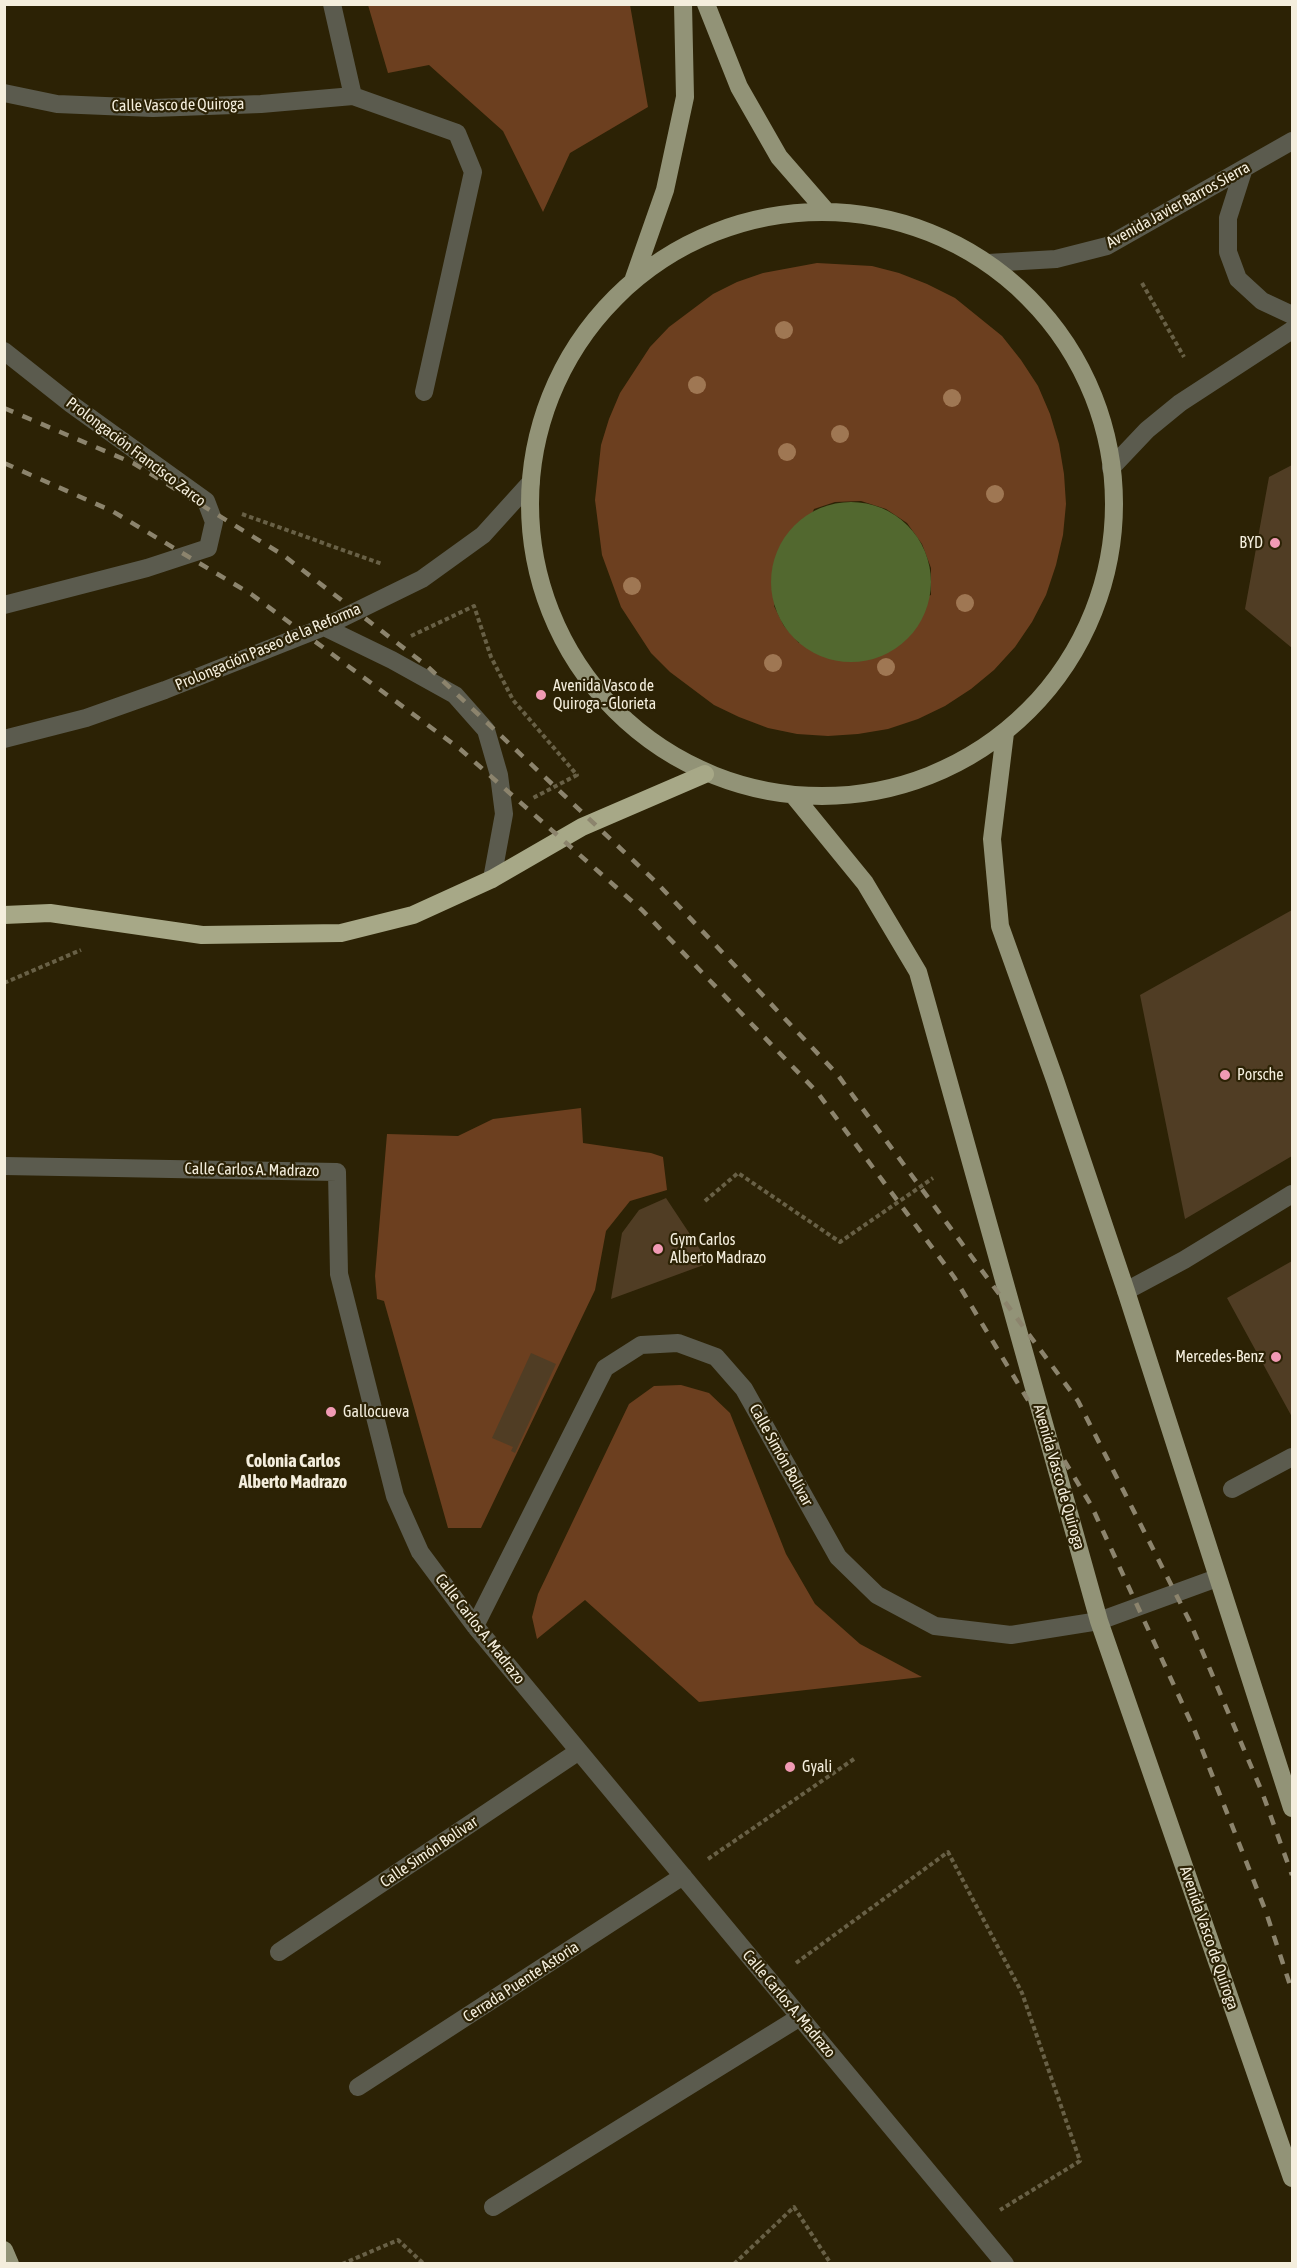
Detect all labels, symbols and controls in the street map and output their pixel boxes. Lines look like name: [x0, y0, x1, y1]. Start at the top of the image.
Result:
street label: Calle Vasco de Quiroga: [112, 94, 244, 116]
street label: Avenida Javier Barros Sierra: [1103, 158, 1253, 252]
street label: Prolongación Francisco Zarco: [62, 393, 210, 511]
place label: BYD: [1239, 533, 1263, 553]
marker: BYD: [1268, 536, 1282, 550]
street label: Prolongación Paseo de la Reforma: [172, 599, 364, 695]
place label: Avenida Vasco de Quiroga - Glorieta: [553, 676, 656, 714]
marker: Avenida Vasco de Quiroga - Glorieta: [534, 688, 548, 702]
place label: Porsche: [1237, 1065, 1284, 1085]
marker: Porsche: [1218, 1068, 1232, 1082]
street label: Calle Carlos A. Madrazo: [184, 1159, 320, 1181]
place label: Gym Carlos Alberto Madrazo: [670, 1230, 766, 1268]
marker: Gym Carlos Alberto Madrazo: [651, 1242, 665, 1256]
place label: Mercedes-Benz: [1175, 1347, 1264, 1367]
marker: Mercedes-Benz: [1269, 1350, 1283, 1364]
street label: Calle Simón Bolívar: [745, 1401, 817, 1509]
place label: Gallocueva: [343, 1402, 409, 1422]
street label: Avenida Vasco de Quiroga: [1029, 1402, 1089, 1552]
marker: Gallocueva: [324, 1405, 338, 1419]
district label: Colonia Carlos Alberto Madrazo: [239, 1450, 347, 1492]
street label: Calle Carlos A. Madrazo: [431, 1570, 529, 1688]
place label: Gyali: [802, 1757, 832, 1777]
marker: Gyali: [783, 1760, 797, 1774]
street label: Calle Simón Bolívar: [377, 1812, 481, 1892]
street label: Avenida Vasco de Quiroga: [1175, 1864, 1243, 2012]
street label: Cerrada Puente Astoria: [460, 1937, 582, 2027]
street label: Calle Carlos A. Madrazo: [738, 1946, 840, 2062]

